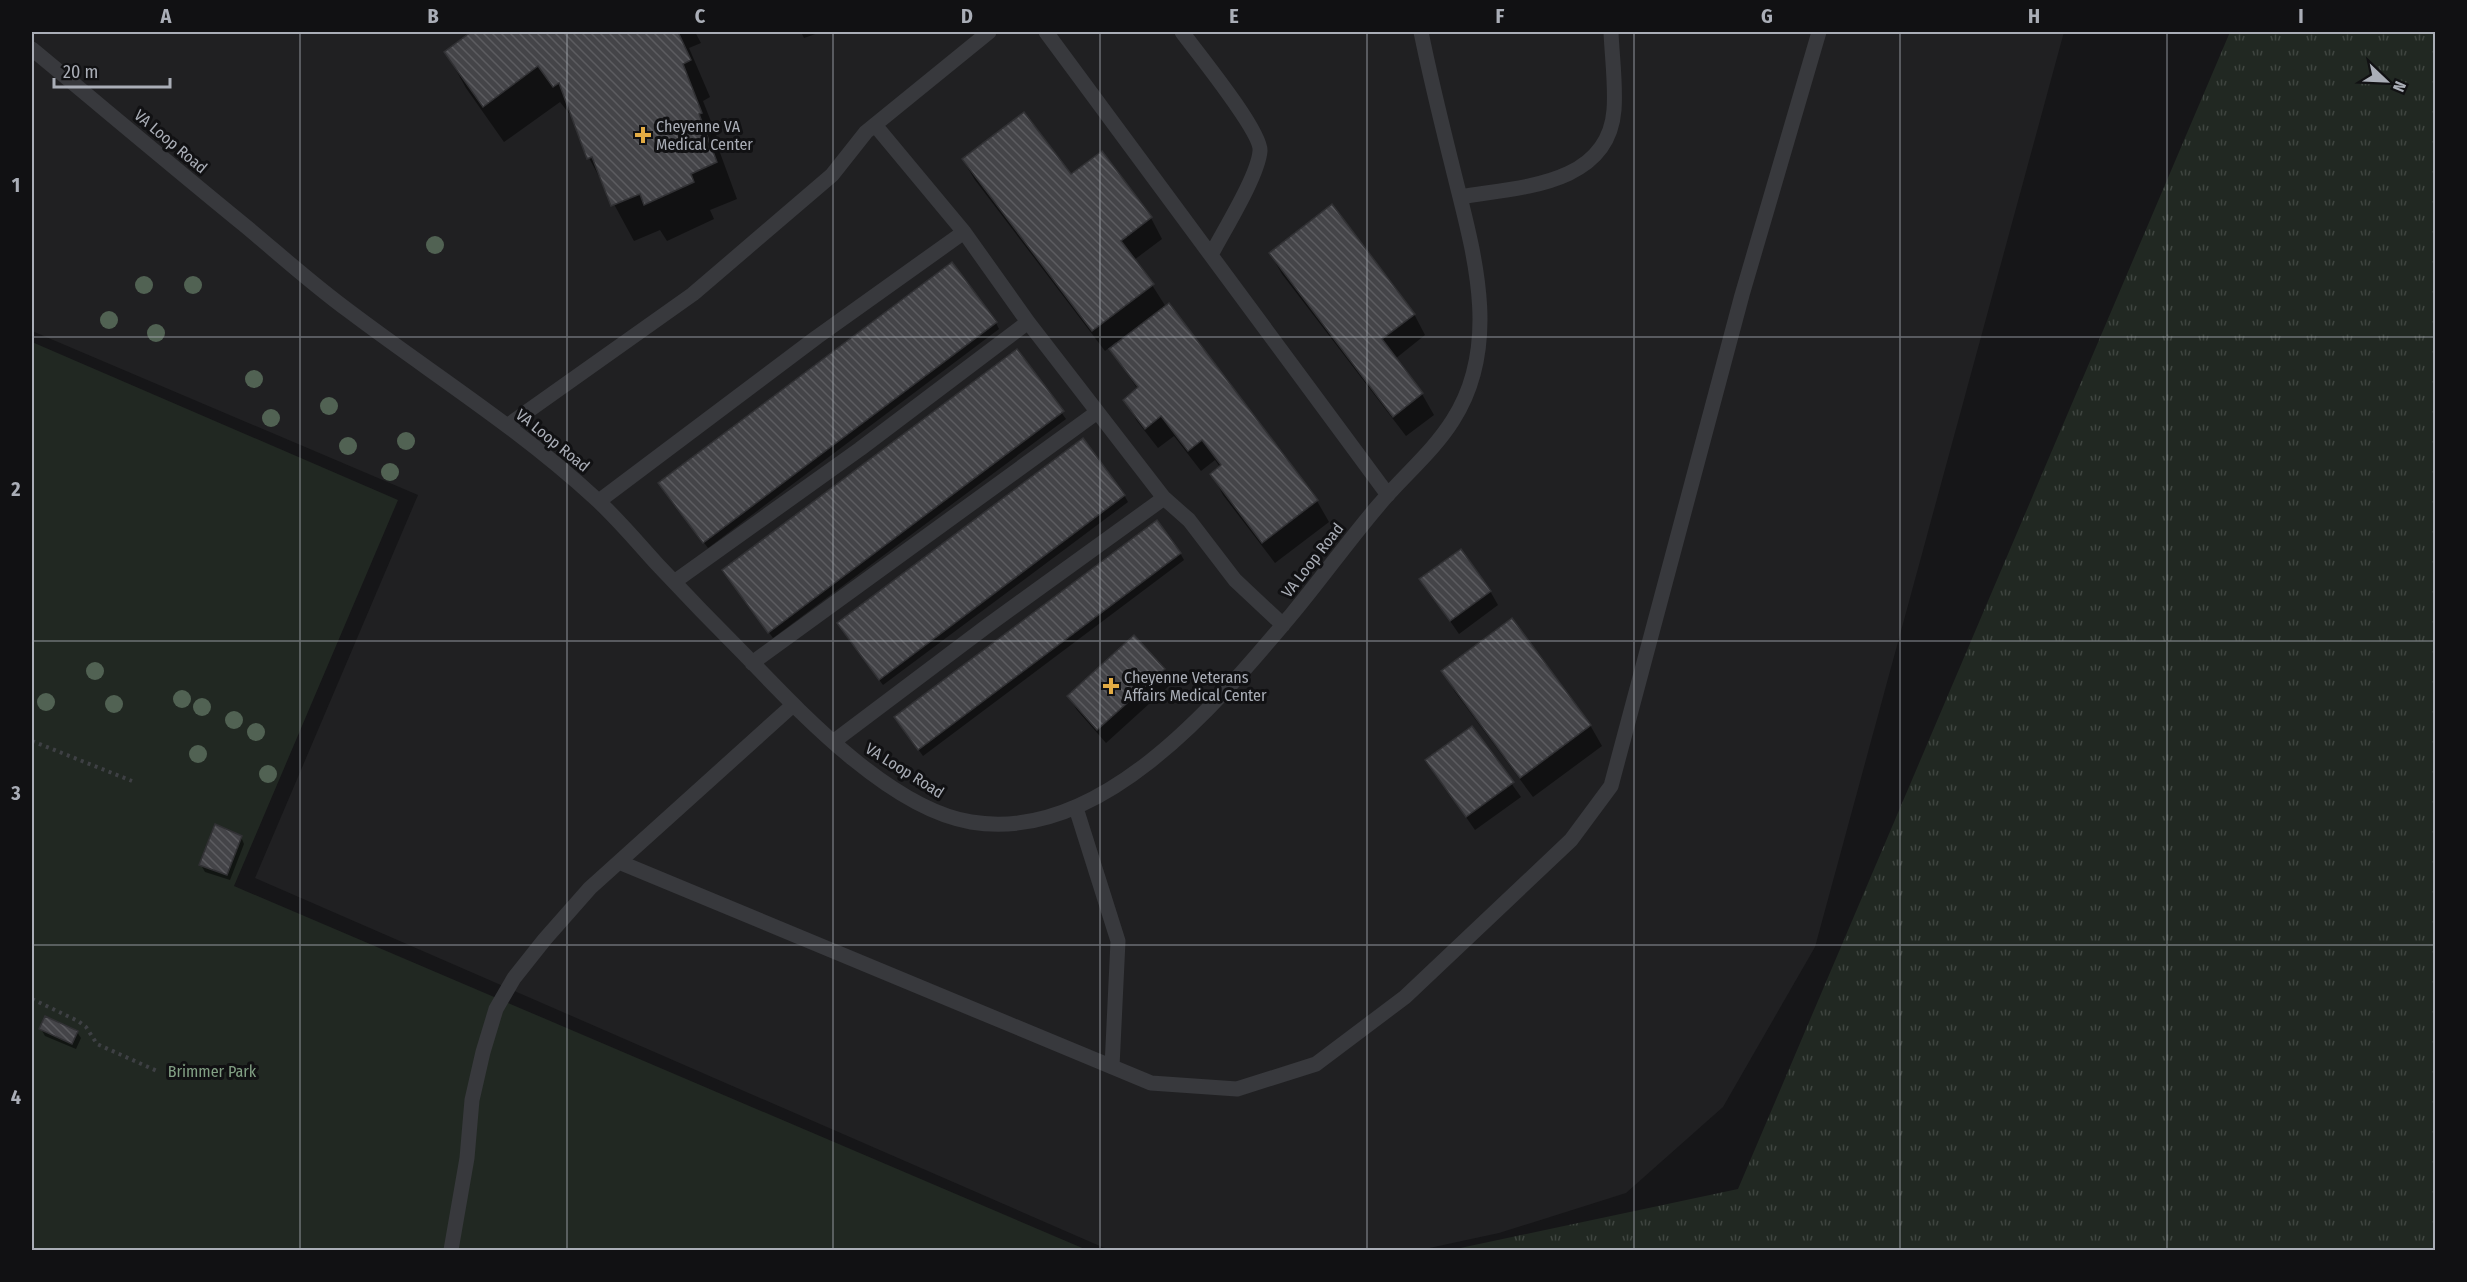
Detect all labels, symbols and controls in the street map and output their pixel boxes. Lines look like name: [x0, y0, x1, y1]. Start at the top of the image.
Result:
text: A: [160, 4, 173, 28]
text: B: [427, 4, 439, 28]
text: C: [695, 4, 706, 28]
text: D: [961, 4, 973, 28]
text: E: [1229, 4, 1239, 28]
text: F: [1496, 4, 1505, 28]
text: G: [1761, 4, 1773, 28]
text: H: [2028, 4, 2040, 28]
text: I: [2298, 4, 2304, 28]
scale bar: [54, 51, 170, 89]
north arrow: [2356, 51, 2416, 111]
text: 20 m: [63, 61, 98, 83]
text: N: [2389, 79, 2410, 95]
street label: VA Loop Road: [130, 105, 211, 177]
place label: Cheyenne VA Medical Center: [656, 117, 753, 154]
marker: Cheyenne VA Medical Center: [634, 126, 652, 144]
text: 1: [12, 173, 20, 197]
street label: VA Loop Road: [512, 405, 593, 476]
text: 2: [10, 477, 21, 501]
street label: VA Loop Road: [1277, 519, 1347, 601]
place label: Cheyenne Veterans Affairs Medical Center: [1124, 668, 1267, 705]
marker: Cheyenne Veterans Affairs Medical Center: [1102, 677, 1120, 695]
street label: VA Loop Road: [862, 739, 948, 802]
text: 3: [10, 781, 21, 805]
park label: Brimmer Park: [168, 1062, 257, 1081]
text: 4: [11, 1085, 21, 1109]

